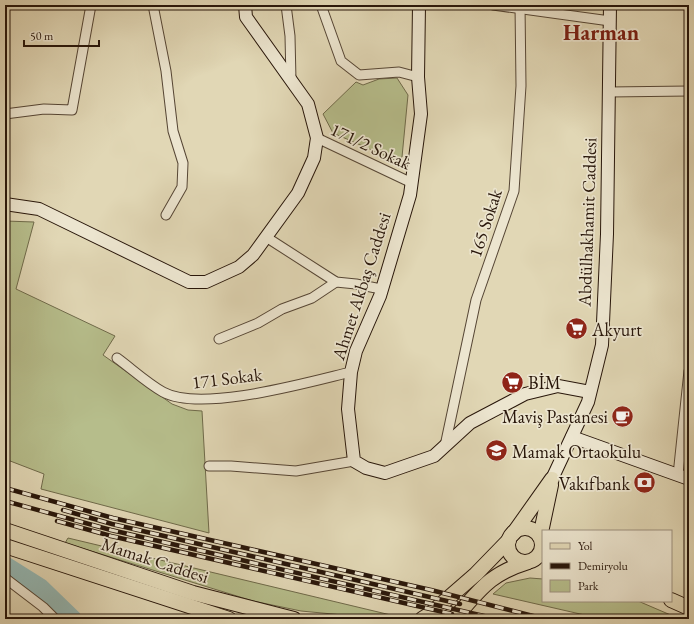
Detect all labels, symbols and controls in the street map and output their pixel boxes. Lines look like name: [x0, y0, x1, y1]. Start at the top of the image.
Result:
district label: Harman: [563, 18, 640, 47]
scale bar: [24, 22, 99, 48]
text: 50 m: [30, 28, 54, 44]
street label: 171/2 Sokak: [327, 117, 416, 175]
street label: Abdülhakhamit Caddesi: [573, 137, 601, 308]
street label: 165 Sokak: [463, 185, 507, 260]
street label: Ahmet Akbaş Caddesi: [326, 209, 396, 364]
supermarket icon: Akyurt: [564, 316, 590, 342]
place label: Akyurt: [591, 318, 642, 341]
street label: 171 Sokak: [191, 362, 264, 394]
supermarket icon: BİM: [499, 369, 525, 395]
place label: BİM: [528, 371, 561, 394]
cafe icon: Maviş Pastanesi: [610, 403, 636, 429]
place label: Maviş Pastanesi: [502, 405, 609, 428]
school or university icon: Mamak Ortaokulu: [484, 438, 510, 464]
place label: Mamak Ortaokulu: [512, 440, 642, 463]
bank icon: Vakıfbank: [632, 470, 658, 496]
place label: Vakıfbank: [559, 472, 631, 495]
legend: [542, 530, 672, 602]
street label: Mamak Caddesi: [98, 532, 212, 588]
text: Yol: [578, 538, 592, 554]
text: Demiryolu: [578, 558, 629, 574]
text: Park: [578, 578, 599, 594]

